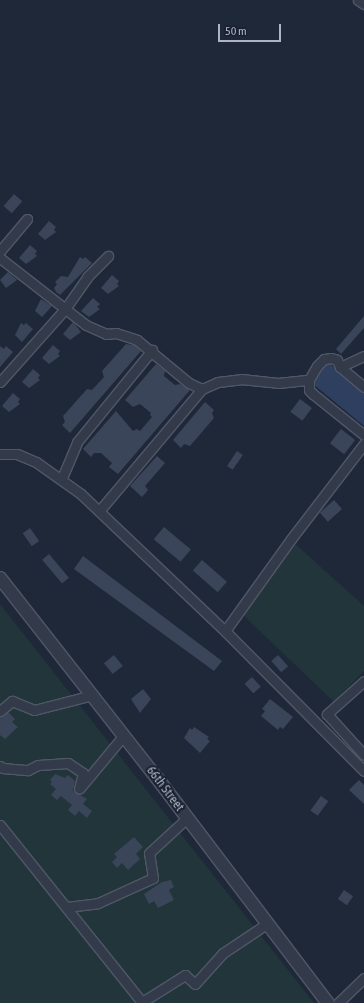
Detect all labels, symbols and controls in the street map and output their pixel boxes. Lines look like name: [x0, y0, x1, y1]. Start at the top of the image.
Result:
scale bar: [220, 16, 283, 42]
text: 50 m: [225, 24, 247, 38]
street label: 66th Street: [143, 763, 187, 815]

